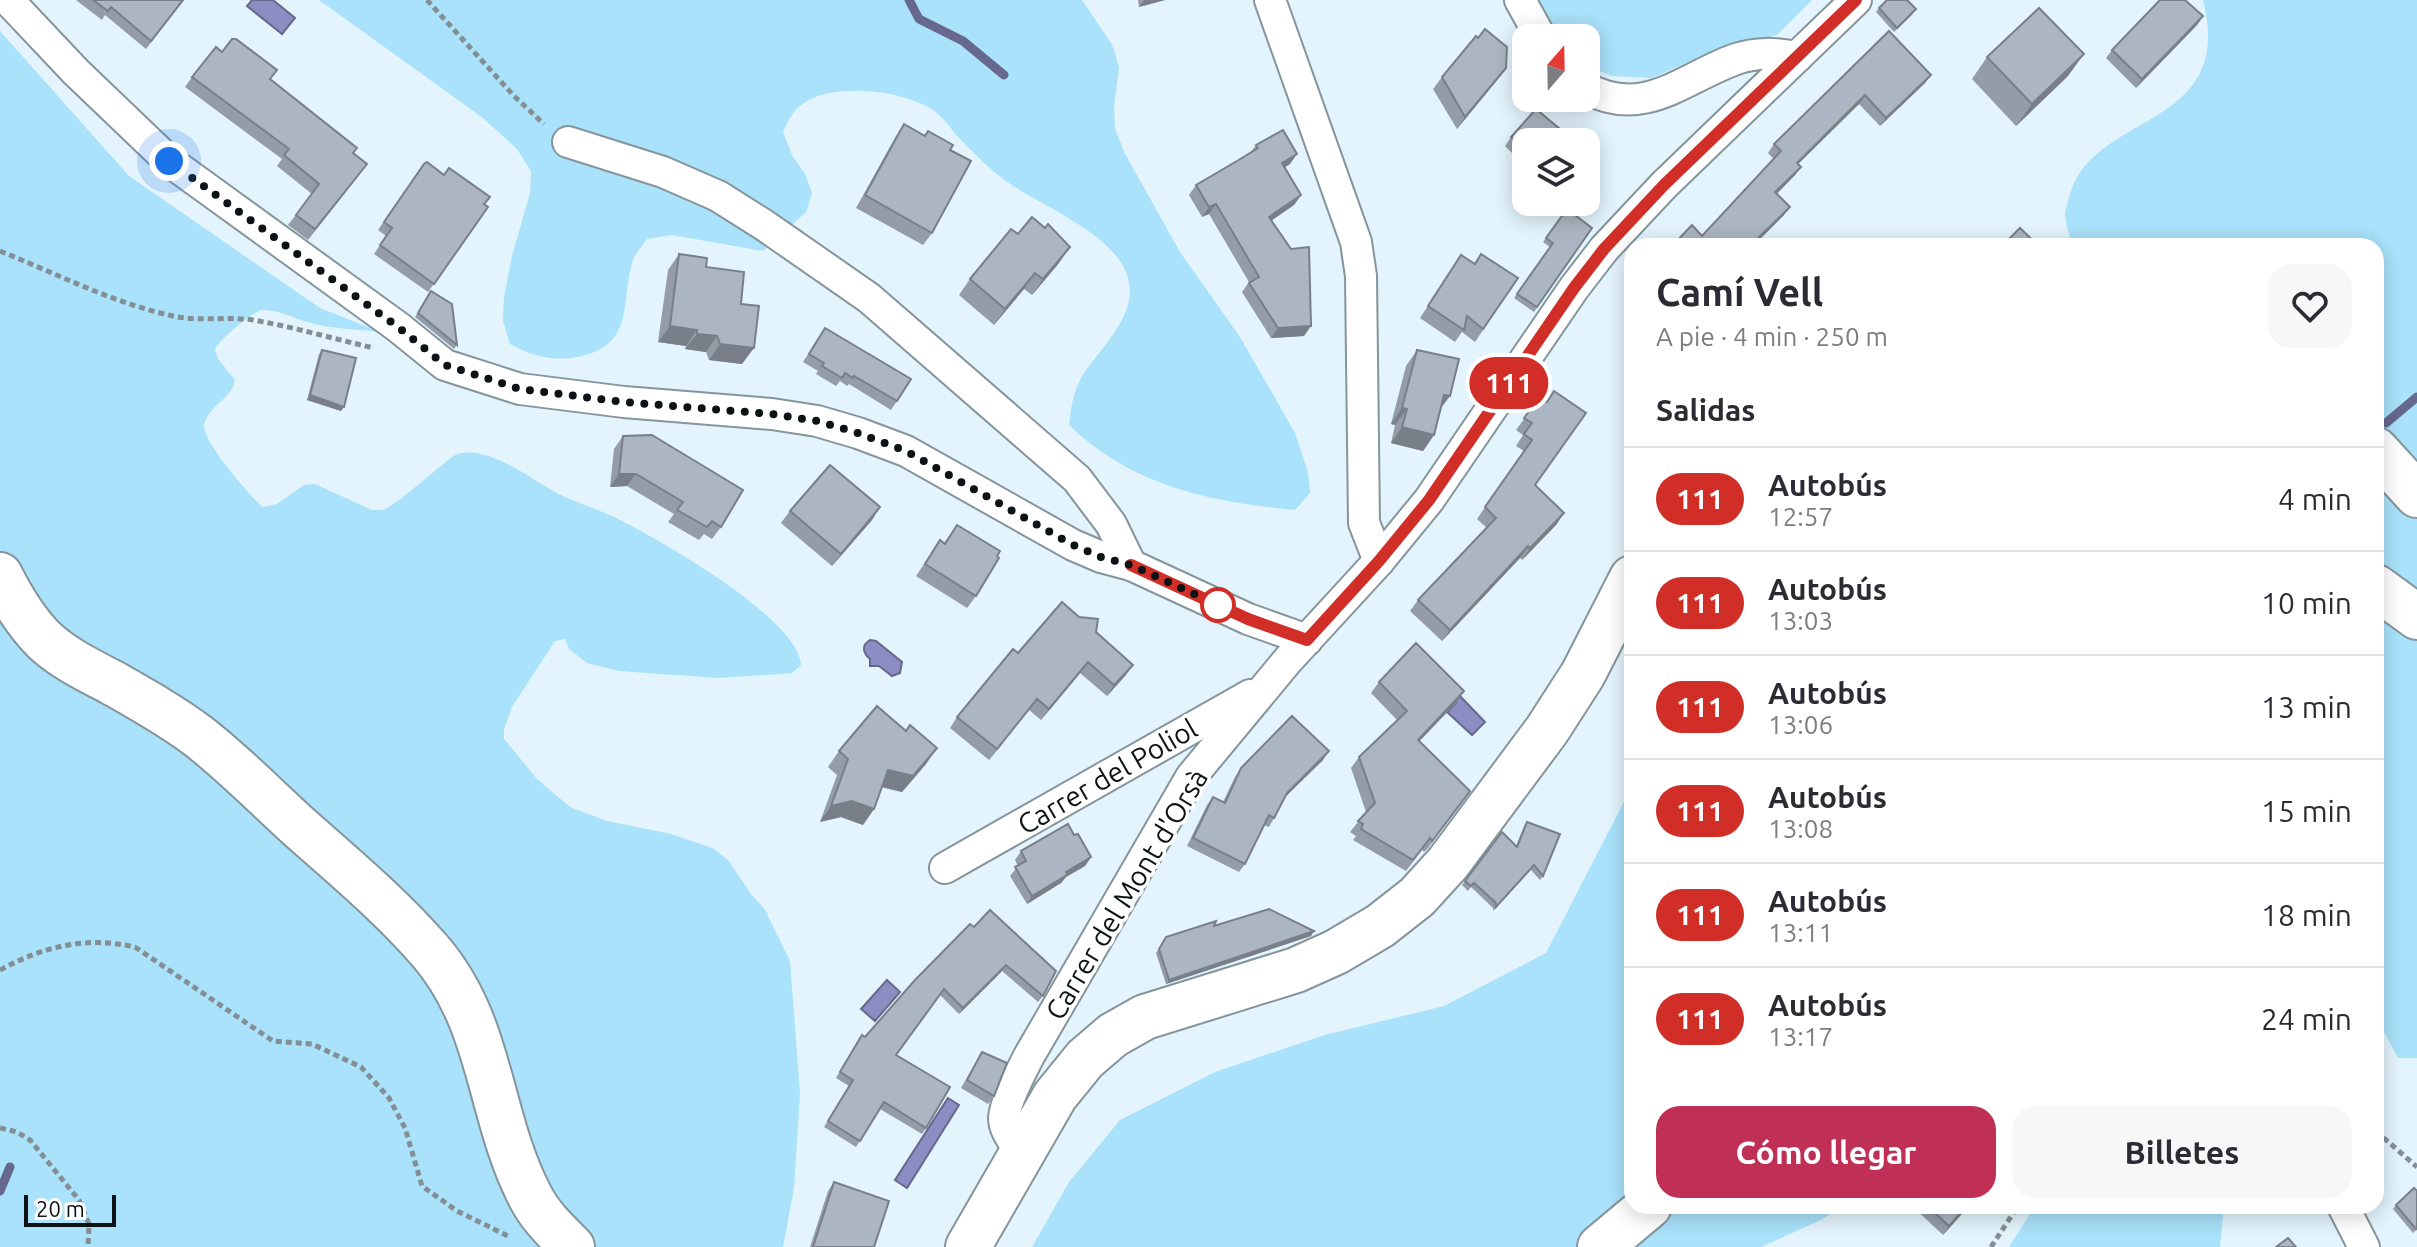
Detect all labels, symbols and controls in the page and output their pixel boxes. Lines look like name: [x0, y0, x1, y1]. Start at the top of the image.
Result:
north arrow: [1512, 24, 1600, 112]
map controls: [1512, 24, 1600, 216]
button: layers: [1512, 128, 1600, 216]
your location: [149, 141, 189, 181]
button: heart: [2268, 264, 2352, 348]
text: Camí Vell: [1656, 271, 1823, 313]
text: A pie · 4 min · 250 m: [1656, 322, 1888, 351]
line badge: 111: [1463, 357, 1555, 409]
text: 111: [1485, 367, 1533, 398]
text: Salidas: [1656, 393, 1755, 427]
text: Autobús: [1768, 468, 1887, 502]
text: 4 min: [2278, 482, 2352, 516]
text: 111: [1676, 483, 1724, 514]
text: 12:57: [1768, 502, 1833, 531]
text: Autobús: [1768, 572, 1887, 606]
text: 10 min: [2261, 586, 2352, 620]
text: 111: [1676, 587, 1724, 618]
unlabelled marker: [1201, 588, 1235, 622]
text: 13:03: [1768, 606, 1833, 635]
text: Autobús: [1768, 676, 1887, 710]
text: 13 min: [2261, 690, 2352, 724]
text: 111: [1676, 691, 1724, 722]
text: 13:06: [1768, 710, 1833, 739]
street label: Carrer del Poliol: [1012, 712, 1202, 840]
street label: Carrer del Mont d'Orsà: [1039, 763, 1213, 1025]
text: Autobús: [1768, 780, 1887, 814]
text: 15 min: [2261, 794, 2352, 828]
text: 111: [1676, 795, 1724, 826]
text: 13:08: [1768, 814, 1833, 843]
text: Autobús: [1768, 884, 1887, 918]
text: 18 min: [2261, 898, 2352, 932]
text: 111: [1676, 899, 1724, 930]
text: 13:11: [1768, 918, 1833, 947]
text: Autobús: [1768, 988, 1887, 1022]
text: 24 min: [2261, 1002, 2352, 1036]
text: 111: [1676, 1003, 1724, 1034]
text: 13:17: [1768, 1022, 1833, 1051]
button: Cómo llegar: [1656, 1106, 1996, 1198]
button: Billetes: [2012, 1106, 2352, 1198]
scale bar: [24, 1191, 116, 1227]
text: 20 m: [36, 1196, 85, 1221]

